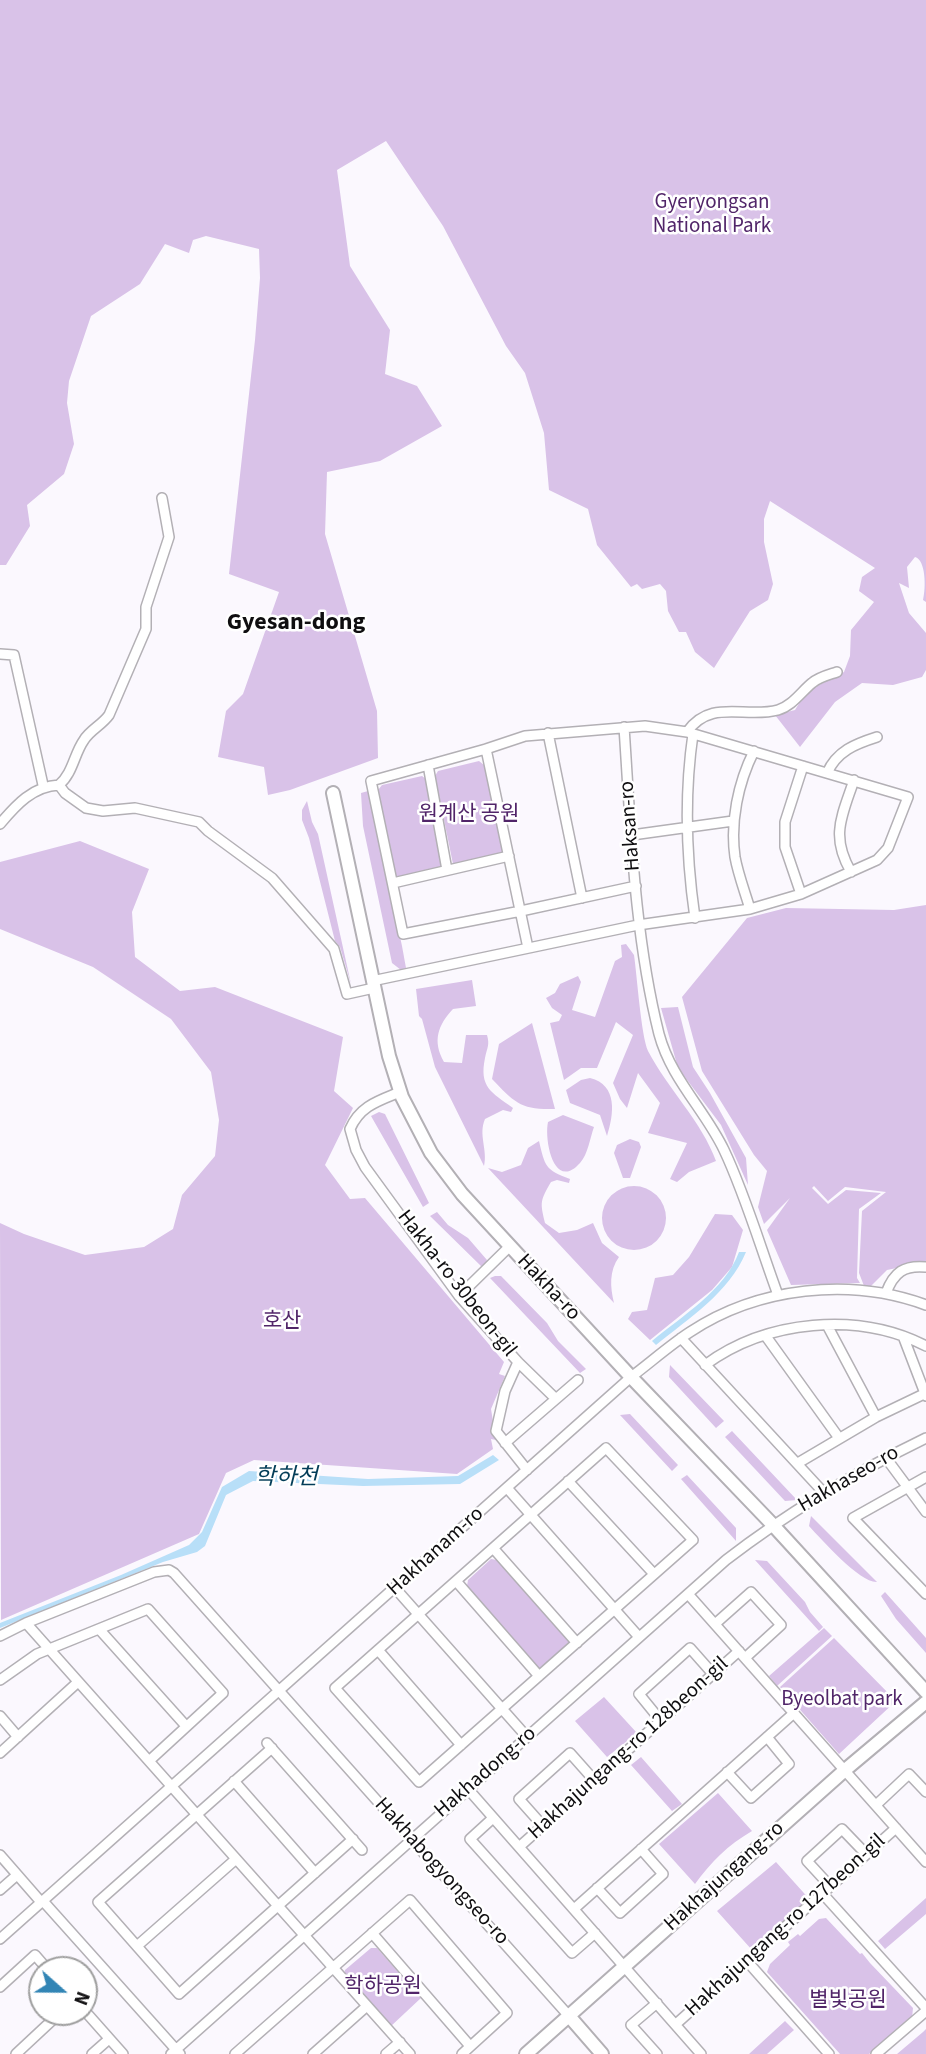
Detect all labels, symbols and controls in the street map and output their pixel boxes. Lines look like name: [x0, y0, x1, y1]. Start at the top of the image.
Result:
park label: Gyeryongsan National Park: [653, 190, 771, 240]
district label: Gyesan-dong: [227, 610, 365, 638]
street label: Haksan-ro: [615, 780, 647, 872]
park label: 원계산 공원: [419, 802, 519, 828]
street label: Hakha-ro 30beon-gil: [391, 1206, 521, 1362]
street label: Hakha-ro: [511, 1250, 585, 1326]
park label: 호산: [263, 1309, 301, 1335]
street label: Hakhaseo-ro: [794, 1441, 904, 1519]
water label: 학하천: [254, 1465, 318, 1493]
street label: Hakhanam-ro: [383, 1502, 489, 1602]
street label: Hakhajungang-ro 128beon-gil: [524, 1652, 734, 1846]
park label: Byeolbat park: [781, 1687, 903, 1713]
street label: Hakhadong-ro: [430, 1722, 542, 1824]
street label: Hakhabogyongseo-ro: [368, 1793, 514, 1951]
street label: Hakhajungang-ro: [660, 1817, 790, 1937]
street label: Hakhajungang-ro 127beon-gil: [681, 1829, 891, 2023]
north arrow: [28, 1956, 98, 2026]
park label: 학하공원: [344, 1974, 422, 2000]
text: N: [66, 1987, 96, 2009]
park label: 별빛공원: [809, 1988, 887, 2014]

